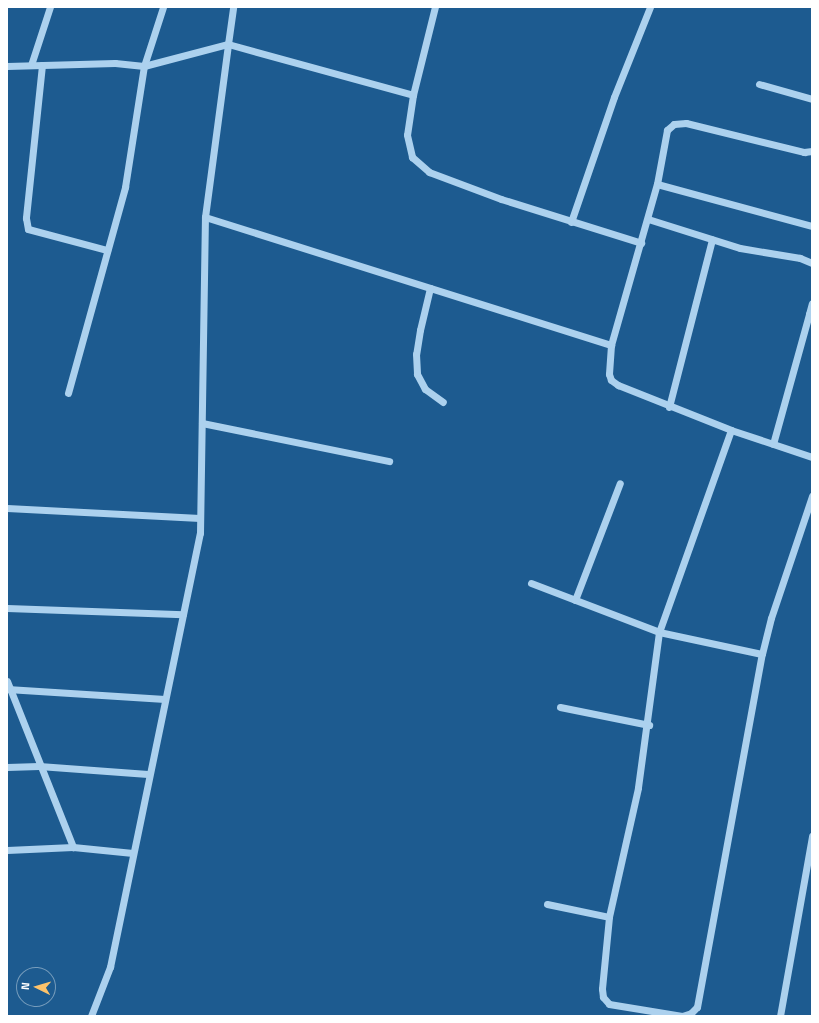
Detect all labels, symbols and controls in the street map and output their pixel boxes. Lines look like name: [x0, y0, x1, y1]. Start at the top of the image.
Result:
north arrow: [16, 967, 56, 1007]
text: N: [17, 982, 33, 991]

